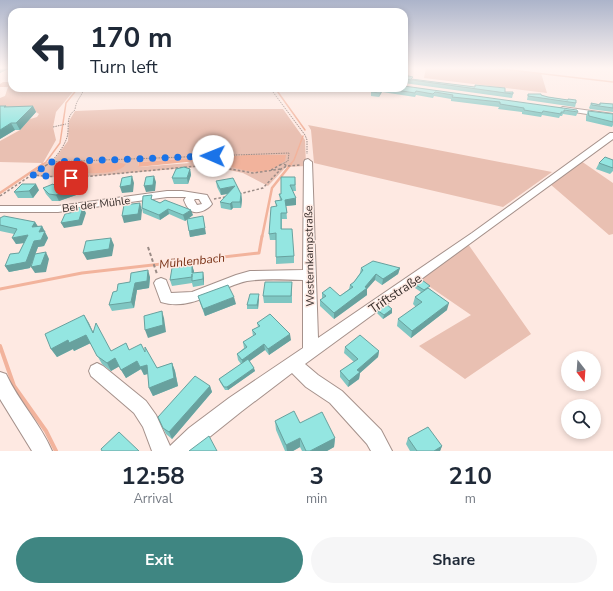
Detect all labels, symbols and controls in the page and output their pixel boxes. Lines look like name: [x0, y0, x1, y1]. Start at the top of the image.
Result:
text: 170 m: [90, 19, 173, 57]
icon: left: [24, 24, 76, 76]
text: Turn left: [90, 55, 158, 79]
position arrow: [192, 135, 234, 177]
pin: [54, 161, 88, 195]
icon: arrive: [60, 167, 82, 189]
street label: Bei der Mühle: [61, 193, 131, 216]
street label: Westernkampstraße: [301, 205, 318, 307]
water label: Mühlenbach: [158, 250, 226, 272]
street label: Triftstraße: [366, 269, 426, 318]
north arrow: [561, 351, 601, 391]
map controls: [561, 351, 601, 439]
button: search: [561, 399, 601, 439]
text: 12:58: [121, 460, 185, 492]
text: 3: [309, 460, 324, 492]
text: 210: [449, 460, 492, 492]
text: Arrival: [133, 490, 173, 508]
text: min: [306, 490, 327, 508]
text: m: [465, 490, 476, 508]
button: Exit: [16, 537, 303, 583]
button: Share: [311, 537, 597, 583]

